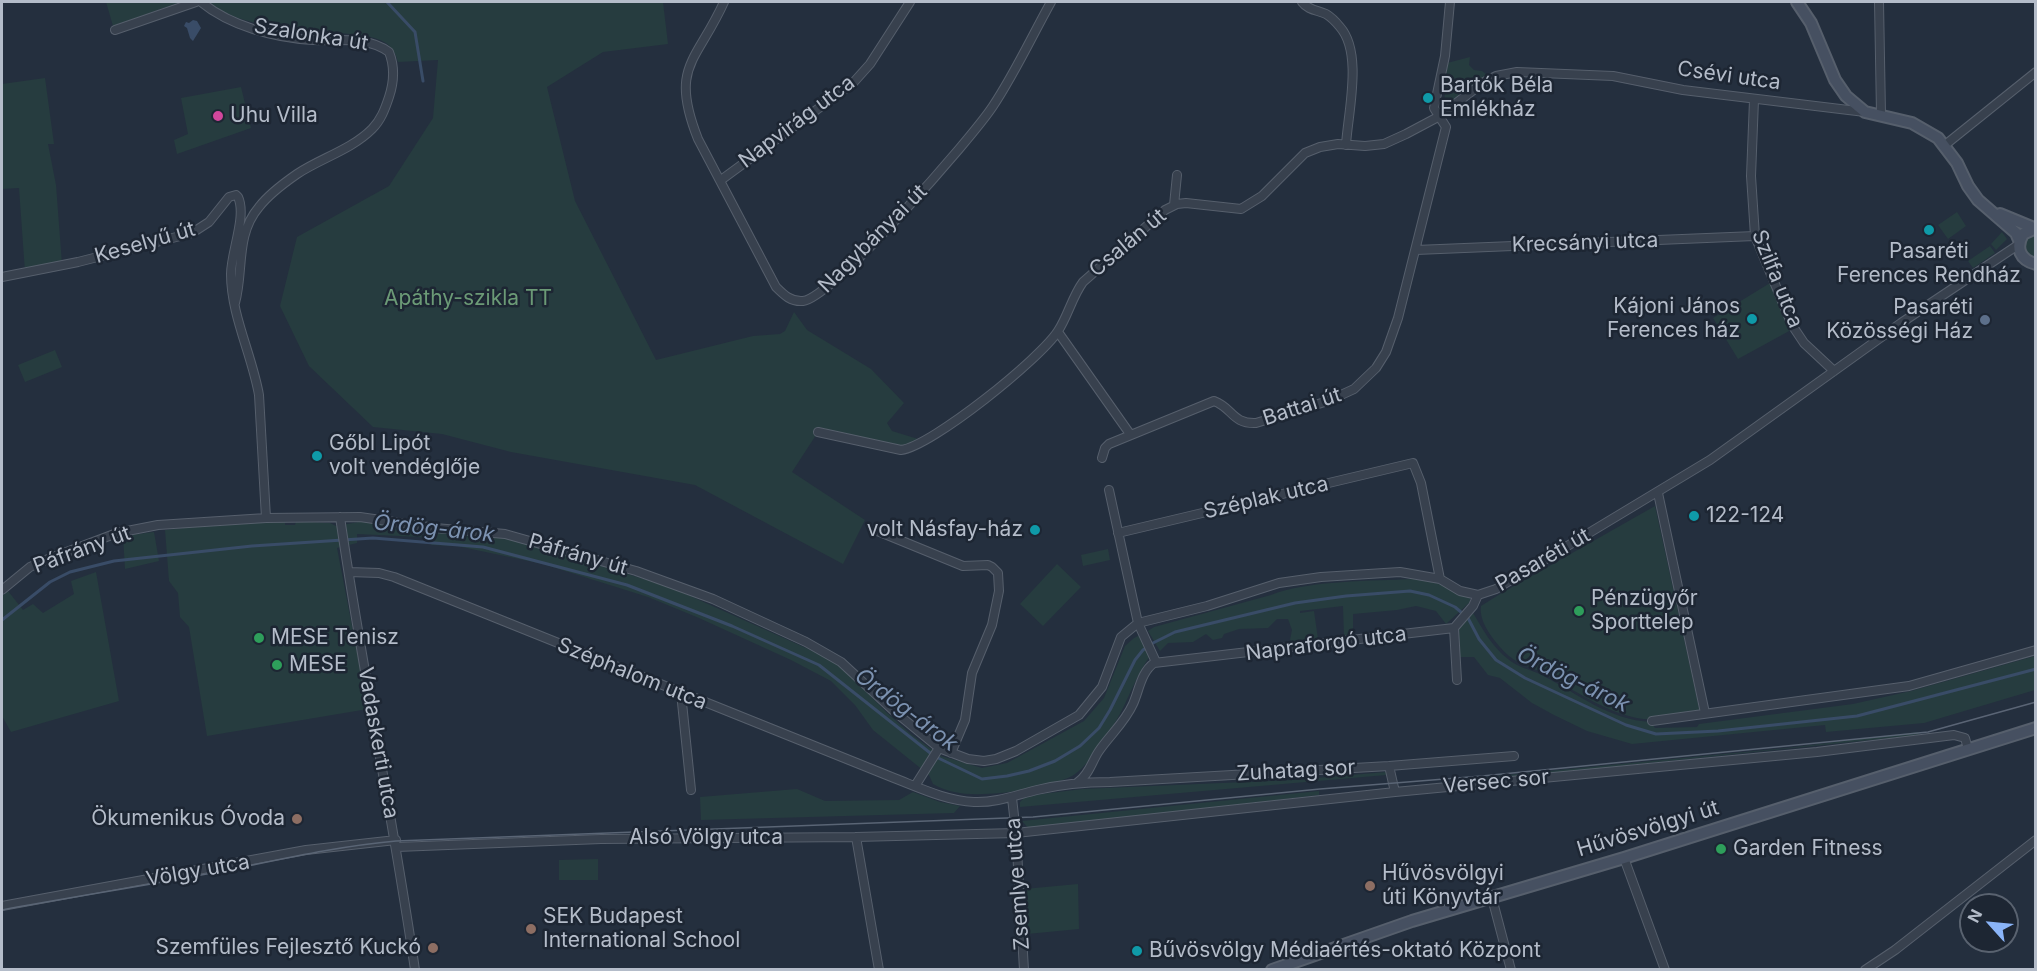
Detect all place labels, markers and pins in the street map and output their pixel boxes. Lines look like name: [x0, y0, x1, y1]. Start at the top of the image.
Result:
place label: Bartók Béla Emlékház: [1440, 73, 1553, 123]
marker: Bartók Béla Emlékház: [1421, 91, 1435, 105]
place label: Uhu Villa: [230, 103, 318, 129]
marker: Uhu Villa: [211, 109, 225, 123]
marker: Pasaréti Ferences Rendház: [1922, 223, 1936, 237]
place label: Pasaréti Ferences Rendház: [1837, 239, 2021, 289]
place label: Kájoni János Ferences ház: [1607, 294, 1740, 344]
place label: Pasaréti Közösségi Ház: [1826, 295, 1973, 345]
marker: Kájoni János Ferences ház: [1745, 312, 1759, 326]
marker: Pasaréti Közösségi Ház: [1978, 313, 1992, 327]
place label: Gőbl Lipót volt vendéglője: [329, 431, 480, 481]
marker: Gőbl Lipót volt vendéglője: [310, 449, 324, 463]
place label: 122-124: [1706, 503, 1784, 529]
marker: 122-124: [1687, 509, 1701, 523]
place label: volt Násfay-ház: [867, 517, 1023, 543]
marker: volt Násfay-ház: [1028, 523, 1042, 537]
place label: Pénzügyőr Sporttelep: [1591, 586, 1698, 636]
marker: Pénzügyőr Sporttelep: [1572, 604, 1586, 618]
place label: MESE Tenisz: [271, 625, 399, 651]
marker: MESE Tenisz: [252, 631, 266, 645]
place label: MESE: [289, 652, 347, 678]
marker: MESE: [270, 658, 284, 672]
place label: Ökumenikus Óvoda: [91, 806, 285, 832]
marker: Ökumenikus Óvoda: [290, 812, 304, 826]
place label: Garden Fitness: [1733, 836, 1883, 862]
marker: Garden Fitness: [1714, 842, 1728, 856]
place label: Hűvösvölgyi úti Könyvtár: [1382, 861, 1504, 911]
marker: Hűvösvölgyi úti Könyvtár: [1363, 879, 1377, 893]
place label: SEK Budapest International School: [543, 904, 740, 954]
marker: SEK Budapest International School: [524, 922, 538, 936]
place label: Szemfüles Fejlesztő Kuckó: [156, 935, 421, 961]
place label: Bűvösvölgy Médiaértés-oktató Központ: [1149, 938, 1541, 964]
marker: Szemfüles Fejlesztő Kuckó: [426, 941, 440, 955]
marker: Bűvösvölgy Médiaértés-oktató Központ: [1130, 944, 1144, 958]

